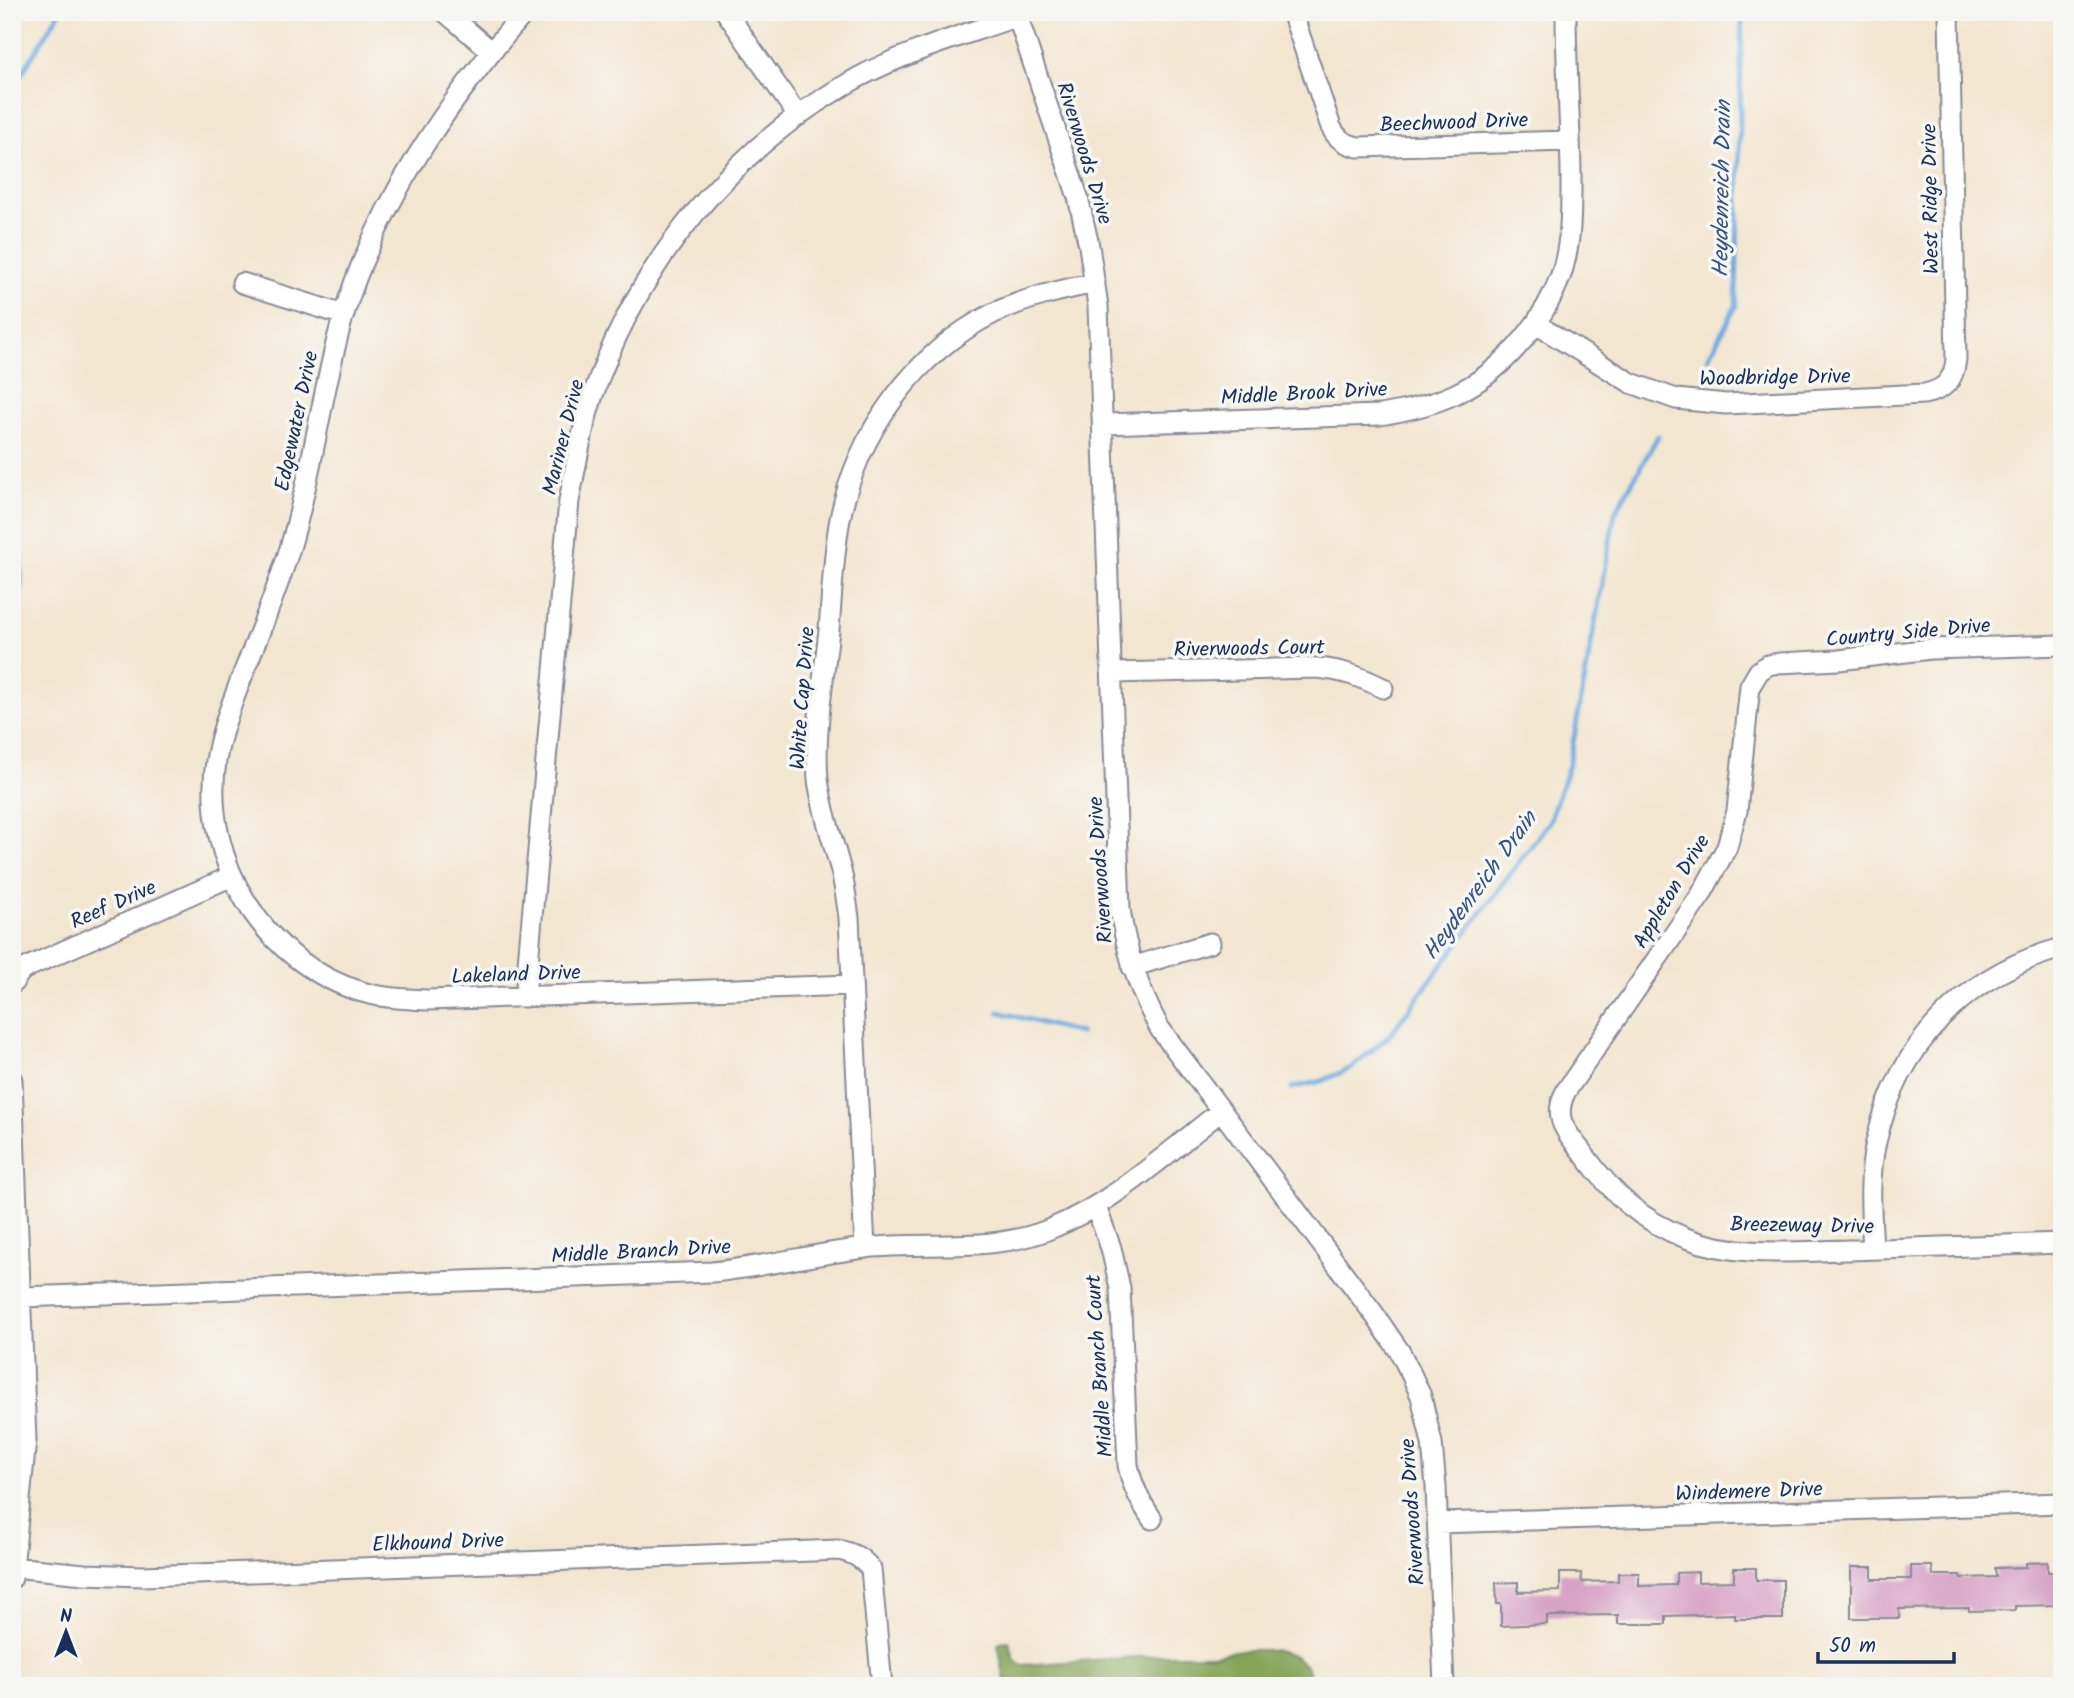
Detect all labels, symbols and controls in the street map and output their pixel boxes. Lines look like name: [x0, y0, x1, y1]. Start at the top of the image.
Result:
street label: Riverwoods Drive: [1046, 78, 1121, 229]
water label: Heydenreich Drain: [1703, 99, 1743, 278]
street label: Beechwood Drive: [1379, 104, 1529, 143]
street label: West Ridge Drive: [1914, 123, 1949, 275]
street label: Edgewater Drive: [266, 347, 329, 495]
street label: Woodbridge Drive: [1699, 361, 1851, 396]
street label: Middle Brook Drive: [1220, 374, 1389, 415]
street label: Mariner Drive: [534, 376, 595, 499]
street label: Country Side Drive: [1824, 610, 1992, 657]
street label: White Cap Drive: [782, 625, 825, 771]
street label: Riverwoods Court: [1173, 632, 1326, 667]
street label: Riverwoods Drive: [1080, 795, 1123, 945]
water label: Heydenreich Drain: [1414, 803, 1548, 968]
street label: Appleton Drive: [1625, 828, 1720, 955]
street label: Reef Drive: [65, 872, 163, 939]
street label: Lakeland Drive: [451, 957, 582, 994]
street label: Breezeway Drive: [1730, 1209, 1875, 1244]
street label: Middle Branch Drive: [550, 1231, 732, 1274]
street label: Middle Branch Court: [1078, 1273, 1123, 1458]
street label: Riverwoods Drive: [1392, 1437, 1435, 1587]
street label: Windemere Drive: [1675, 1473, 1824, 1512]
street label: Elkhound Drive: [371, 1525, 505, 1562]
north arrow: [32, 1596, 102, 1666]
text: N: [60, 1602, 72, 1632]
scale bar: [1818, 1621, 1955, 1665]
text: 50 m: [1829, 1630, 1876, 1663]

